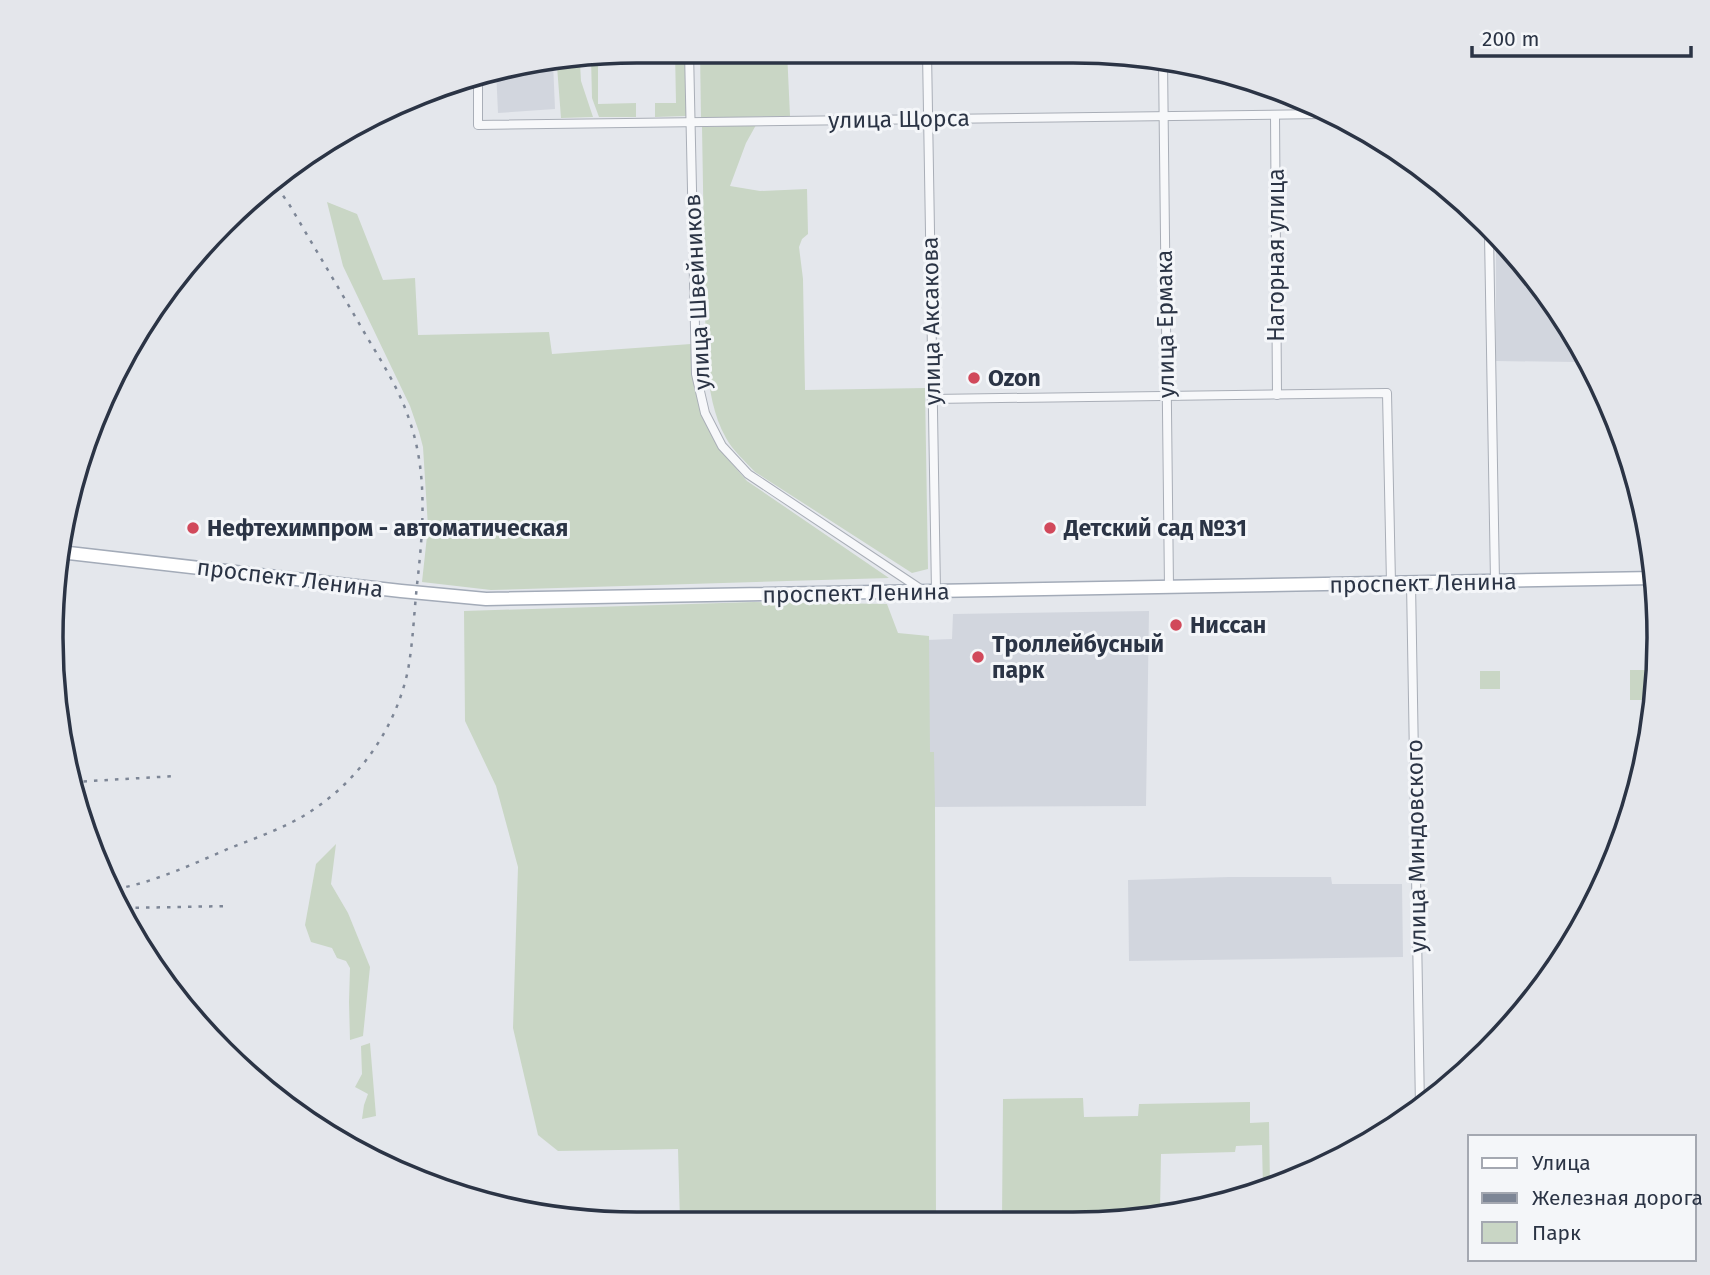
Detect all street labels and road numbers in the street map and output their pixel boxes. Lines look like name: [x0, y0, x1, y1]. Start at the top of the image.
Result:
street label: улица Щорса: [828, 104, 970, 134]
street label: Нагорная улица: [1262, 168, 1290, 342]
street label: улица Швейников: [678, 193, 716, 391]
street label: улица Аксакова: [916, 236, 946, 406]
street label: улица Ермака: [1150, 250, 1180, 398]
street label: проспект Ленина: [195, 553, 385, 603]
street label: проспект Ленина: [1329, 567, 1517, 599]
street label: проспект Ленина: [762, 577, 950, 609]
street label: улица Миндовского: [1400, 739, 1432, 953]

